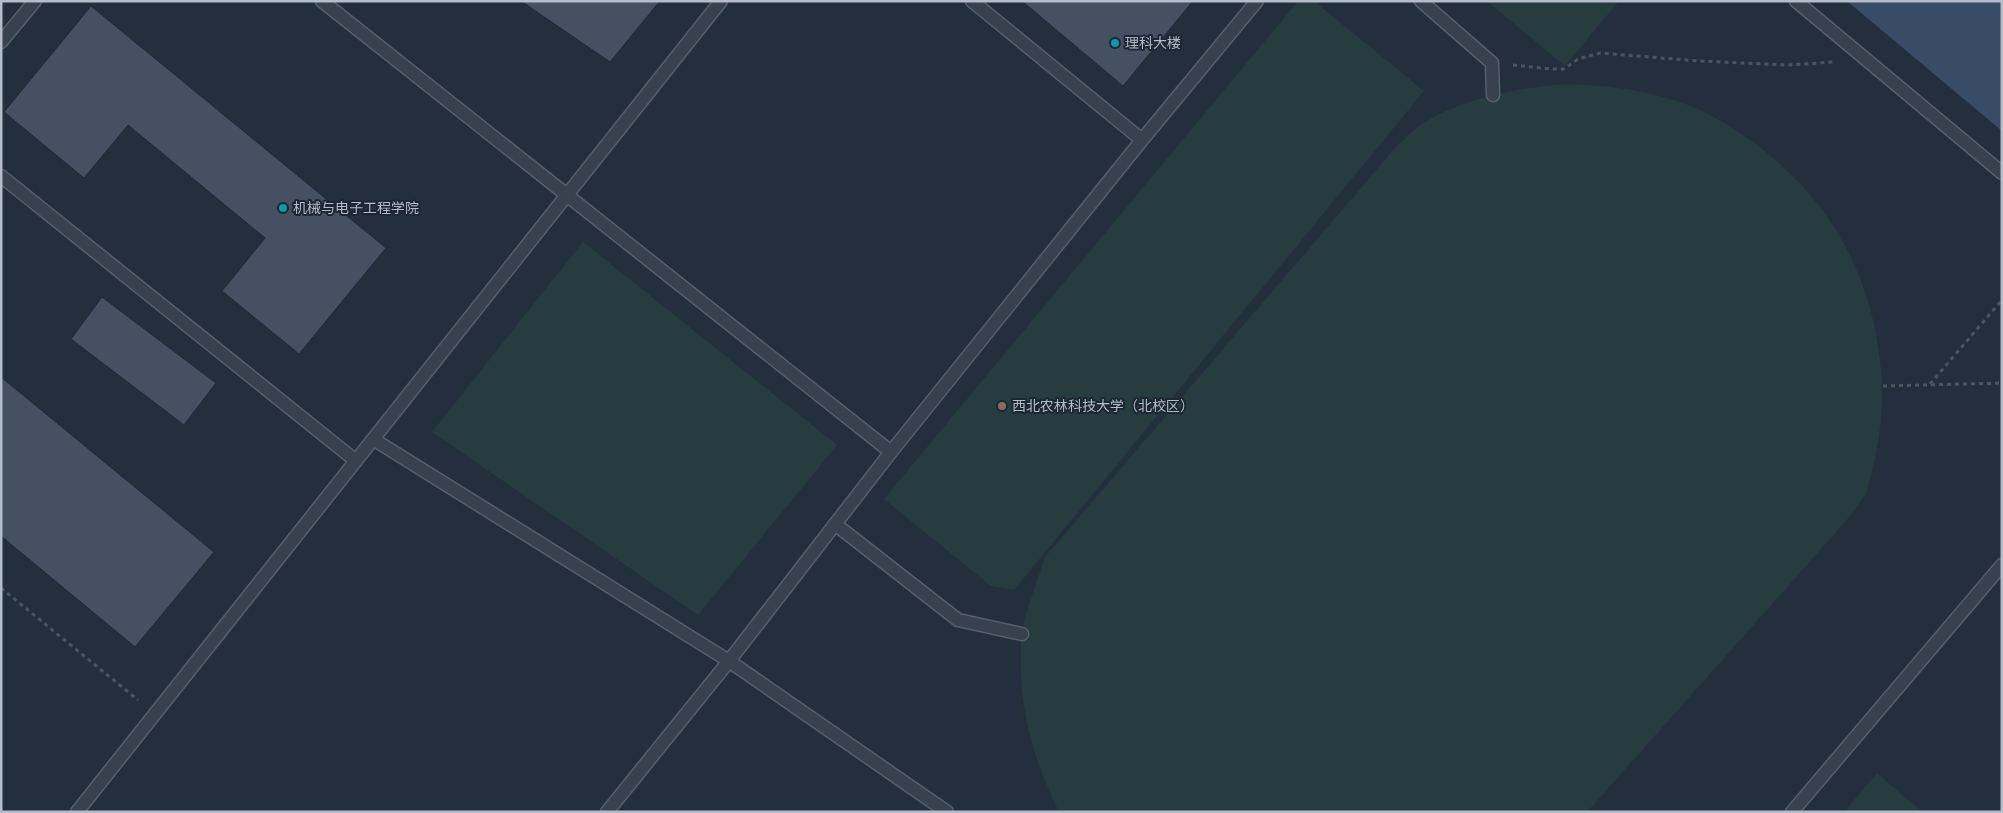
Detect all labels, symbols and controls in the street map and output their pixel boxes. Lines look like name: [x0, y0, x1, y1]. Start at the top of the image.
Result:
place label: 理科大楼: [1125, 35, 1181, 51]
marker: 理科大楼: [1109, 37, 1121, 49]
place label: 机械与电子工程学院: [293, 200, 419, 216]
marker: 机械与电子工程学院: [277, 202, 289, 214]
place label: 西北农林科技大学（北校区）: [1012, 398, 1194, 414]
marker: 西北农林科技大学（北校区）: [996, 400, 1008, 412]

